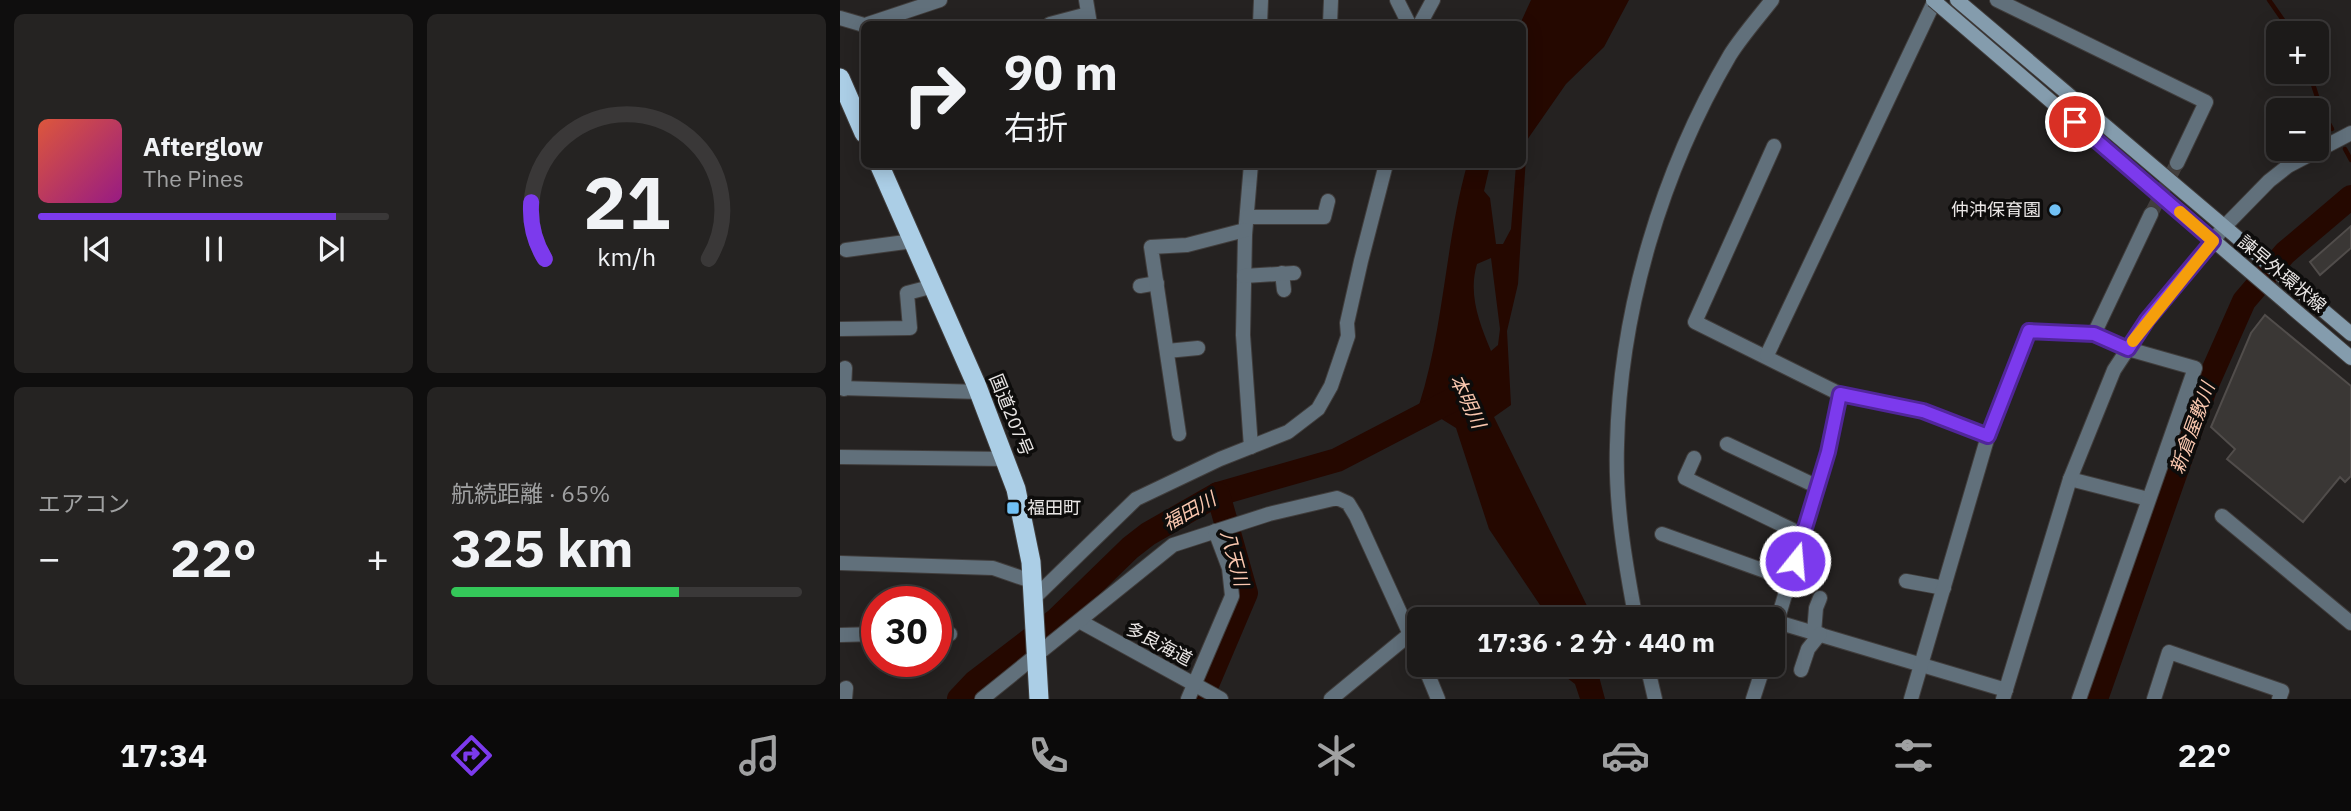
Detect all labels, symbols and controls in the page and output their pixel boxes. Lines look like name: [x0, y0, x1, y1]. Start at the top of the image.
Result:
map controls: [2266, 21, 2329, 161]
button: +: [2266, 21, 2329, 84]
text: 90 m: [1004, 40, 1118, 103]
icon: right: [889, 49, 980, 140]
pin: [2045, 92, 2105, 152]
button: −: [2266, 98, 2329, 161]
icon: arrive: [2056, 103, 2094, 141]
text: 右折: [1004, 106, 1068, 148]
text: Afterglow: [143, 129, 263, 163]
text: 21: [583, 155, 670, 250]
text: The Pines: [143, 163, 244, 193]
place label: 仲沖保育園: [1951, 198, 2041, 221]
marker: 仲沖保育園: [2047, 202, 2063, 218]
icon: previous: [78, 230, 116, 268]
icon: pause: [195, 230, 233, 268]
icon: next: [312, 230, 350, 268]
street label: 諫早外環状線: [2234, 230, 2331, 317]
text: km/h: [597, 240, 656, 273]
street label: 国道207号: [985, 370, 1038, 459]
water label: 本明川: [1445, 370, 1492, 434]
water label: 新倉屋敷川: [2164, 377, 2220, 477]
text: 航続距離 · 65%: [451, 478, 610, 508]
water label: 福田川: [1158, 486, 1221, 535]
text: エアコン: [38, 488, 130, 518]
place label: 福田町: [1027, 496, 1081, 519]
marker: 福田町: [1005, 500, 1021, 516]
text: 325 km: [451, 514, 633, 581]
text: 22°: [170, 524, 257, 591]
position arrow: [1758, 524, 1832, 598]
water label: 八天川: [1216, 527, 1254, 591]
text: −: [38, 533, 61, 582]
text: +: [366, 533, 389, 582]
speed limit sign: 30: [861, 586, 952, 677]
street label: 多良海道: [1122, 617, 1196, 671]
text: 17:36 · 2 分 · 440 m: [1477, 625, 1715, 659]
icon: directions: [447, 731, 496, 780]
icon: music: [735, 731, 784, 780]
icon: phone: [1024, 731, 1073, 780]
icon: climate: [1312, 731, 1361, 780]
icon: car: [1601, 731, 1650, 780]
icon: filters: [1889, 731, 1938, 780]
text: 17:34: [120, 734, 207, 776]
text: 22°: [2178, 734, 2231, 776]

